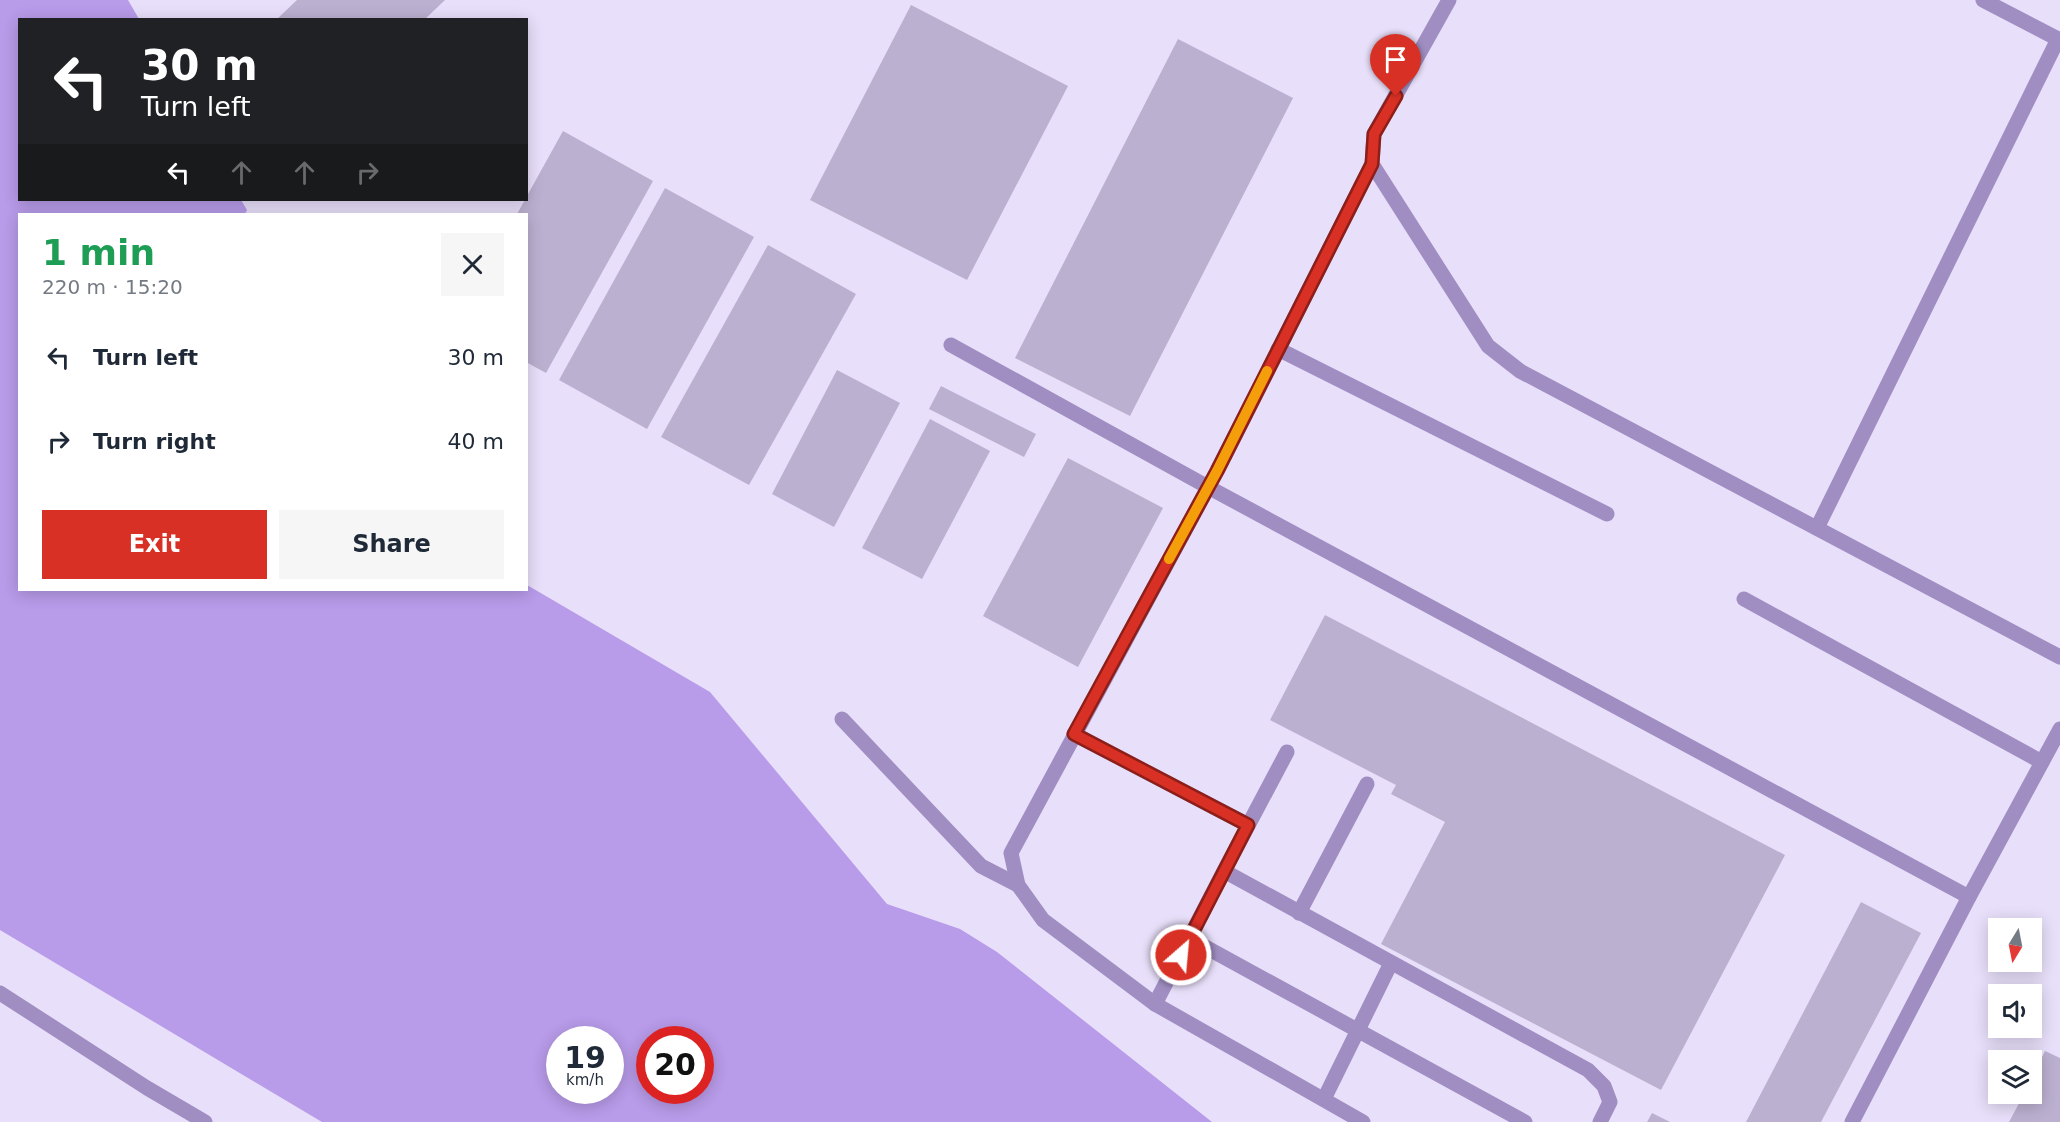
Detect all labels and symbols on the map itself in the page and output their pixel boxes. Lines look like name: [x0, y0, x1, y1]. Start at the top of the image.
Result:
pin: [1370, 34, 1421, 96]
north arrow: [1988, 918, 2042, 972]
position arrow: [1149, 923, 1213, 987]
speed limit sign: 20: [636, 1026, 714, 1104]

